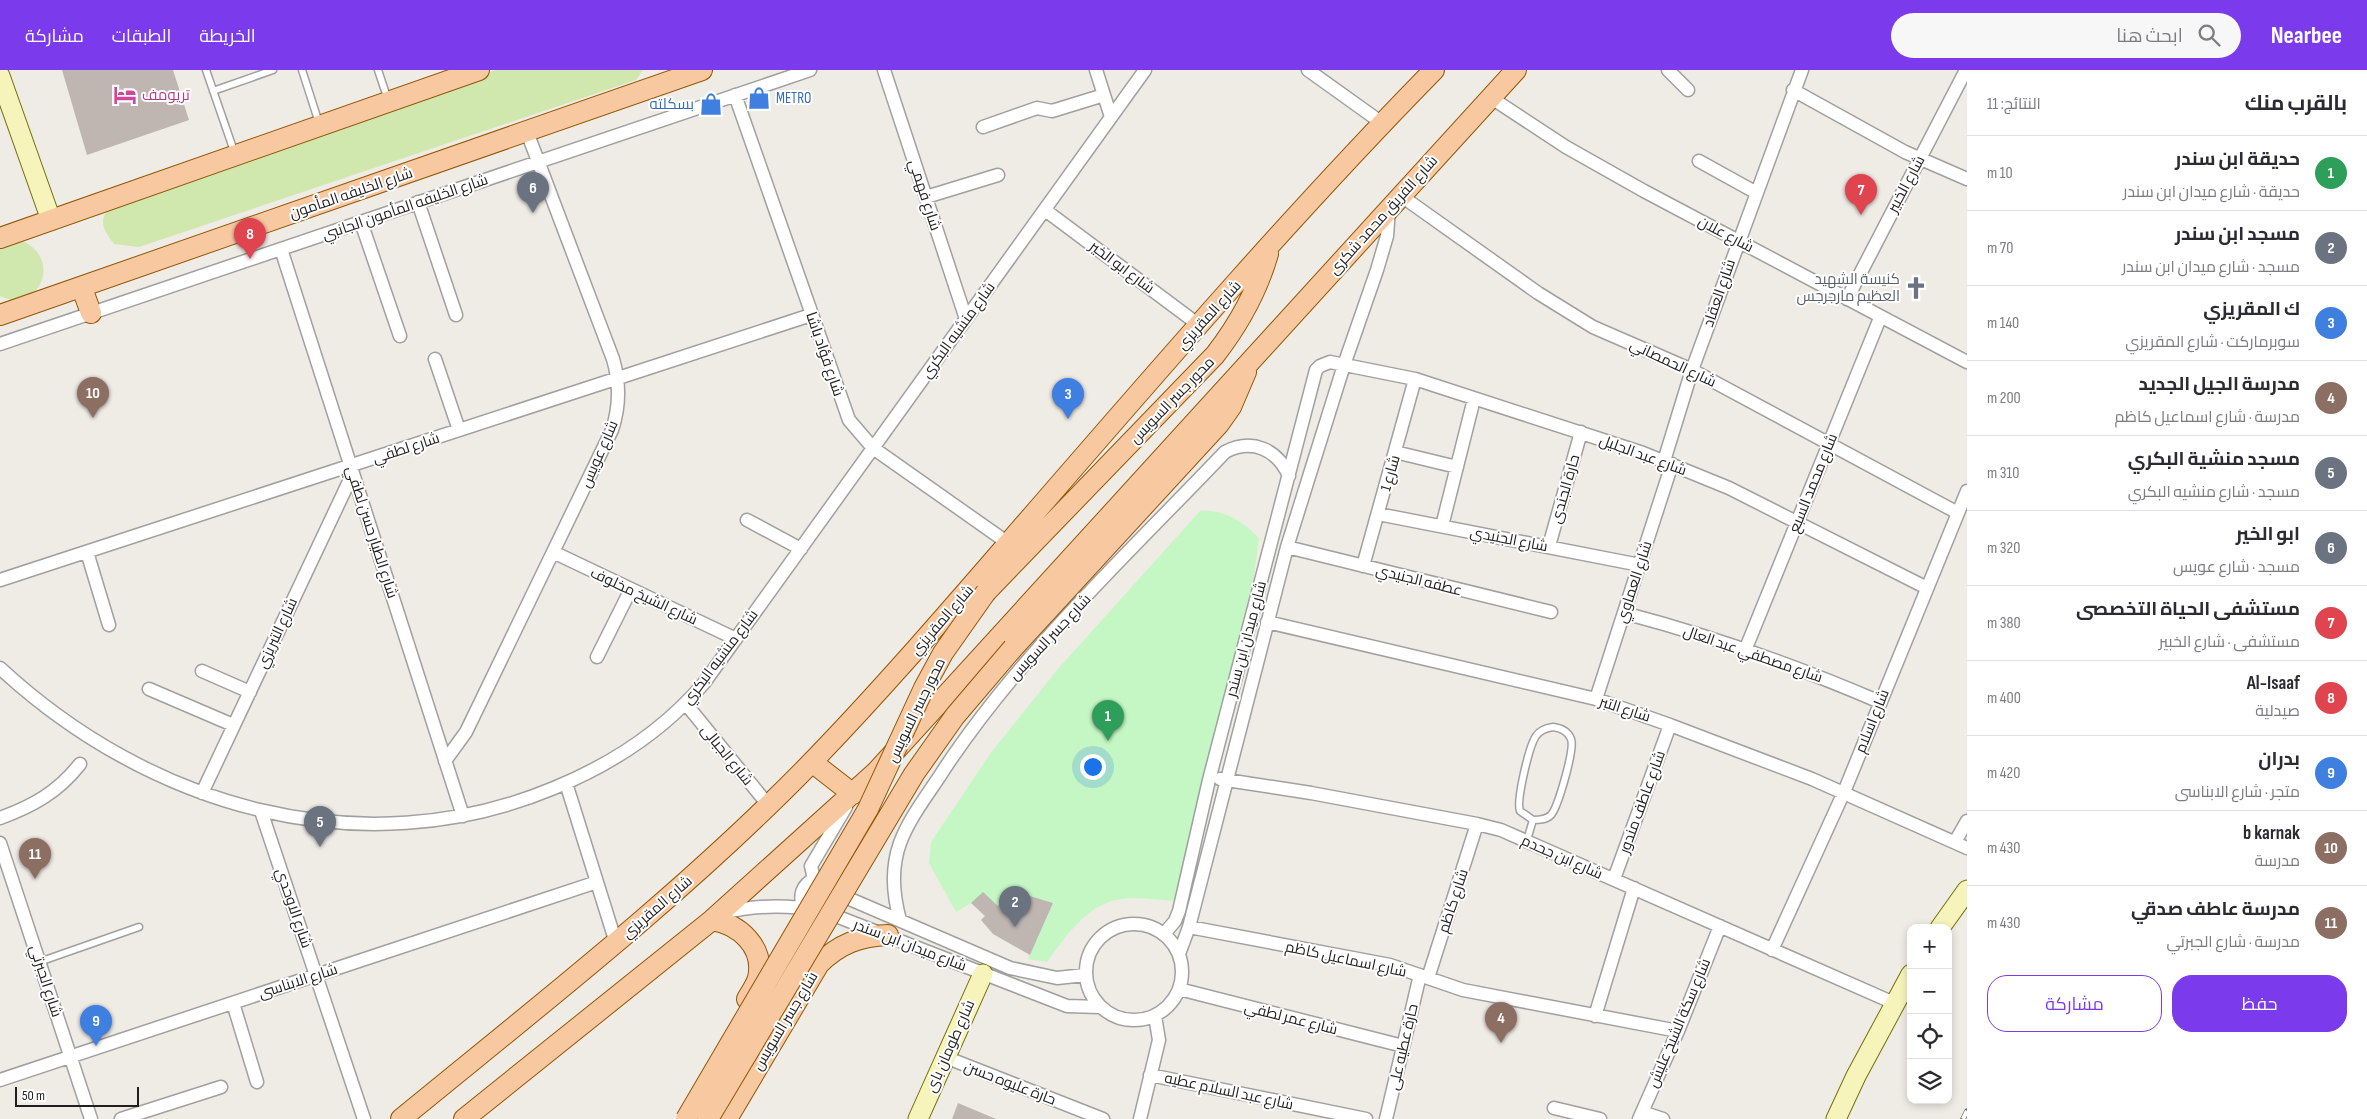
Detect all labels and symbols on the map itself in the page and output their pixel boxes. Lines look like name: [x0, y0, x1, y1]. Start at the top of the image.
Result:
hotel icon: تريومف: [112, 82, 138, 108]
shop icon: METRO: [746, 85, 772, 111]
place label: تريومف: [142, 86, 190, 105]
place label: METRO: [776, 89, 811, 108]
shop icon: بسكلته: [698, 91, 724, 117]
place label: بسكلته: [650, 95, 694, 114]
street label: شارع الفريق محمد شكرى: [1325, 152, 1443, 280]
street label: شارع الخبير: [1883, 152, 1930, 217]
street label: شارع فهمي: [902, 157, 945, 234]
street label: شارع الخليفه المأمون: [287, 162, 416, 224]
street label: شارع الخليفه المأمون الجانبي: [319, 169, 491, 247]
pin: 6: [517, 172, 549, 213]
pin: 7: [1845, 174, 1877, 215]
street label: شارع علان: [1694, 212, 1757, 258]
pin: 8: [234, 218, 266, 259]
street label: شارع ابو الخير: [1084, 236, 1158, 299]
street label: شارع العقاد: [1699, 257, 1741, 330]
place label: كنيسة الشهيد العظيم مارجرجس: [1797, 270, 1900, 306]
church icon: كنيسة الشهيد العظيم مارجرجس: [1903, 275, 1929, 301]
street label: شارع المقريزي: [1173, 277, 1247, 355]
street label: شارع منشيه البكري: [917, 279, 1001, 383]
street label: شارع فؤاد باشا: [800, 309, 848, 399]
street label: شارع الحمصاني: [1626, 335, 1719, 394]
street label: محور جسر السويس: [1126, 353, 1219, 448]
pin: 10: [77, 377, 109, 418]
pin: 3: [1052, 378, 1084, 419]
street label: شارع عويس: [576, 418, 624, 491]
street label: شارع لطفي: [370, 429, 443, 470]
street label: شارع عبد الجليل: [1596, 431, 1689, 481]
street label: شارع محمد السبع: [1785, 431, 1843, 536]
street label: حارة الجندى: [1547, 452, 1584, 526]
street label: شارع 1: [1376, 453, 1406, 494]
street label: شارع الطيار حسن لطفي: [339, 464, 402, 601]
street label: شارع الجنيدي: [1468, 523, 1549, 558]
street label: شارع العماوي: [1612, 539, 1659, 626]
street label: عطفه الجنيدي: [1373, 561, 1464, 602]
street label: شارع الشيخ مخلوف: [587, 563, 700, 631]
street label: شارع ميدان ابن سندر: [1222, 579, 1272, 701]
street label: شارع المقريزي: [907, 581, 980, 661]
street label: شارع جسر السويس: [1005, 590, 1096, 685]
street label: شارع التبريزي: [253, 595, 304, 673]
street label: شارع منشيه البكري: [678, 606, 764, 710]
street label: شارع مصطفي عبد العال: [1680, 622, 1825, 689]
street label: محور جسر السويس: [883, 655, 950, 766]
street label: شارع اسلام: [1851, 686, 1895, 756]
street label: شارع التبر: [1595, 692, 1653, 728]
pin: 1: [1092, 700, 1124, 741]
street label: شارع الجبالى: [696, 721, 757, 790]
street label: شارع عاطف مندور: [1615, 748, 1671, 858]
your location: [1080, 754, 1106, 780]
pin: 5: [304, 806, 336, 847]
street label: شارع ابن جحدم: [1518, 831, 1605, 885]
pin: 11: [19, 838, 51, 879]
street label: شارع الاوحدي: [269, 866, 316, 951]
street label: شارع كاظم: [1434, 867, 1474, 936]
street label: شارع المقريزي: [618, 872, 698, 945]
pin: 2: [999, 886, 1031, 927]
street label: شارع ميدان ابن سندر: [849, 915, 969, 977]
street label: شارع اسماعيل كاظم: [1283, 937, 1408, 983]
street label: شارع الجبرتي: [23, 943, 66, 1020]
street label: شارع سكة الشيخ عليش: [1644, 956, 1716, 1091]
street label: شارع الابناسى: [256, 960, 340, 1004]
street label: شارع جسر السويس: [749, 968, 823, 1075]
street label: شارع طومان باى: [922, 997, 980, 1096]
street label: شارع عمر لطفي: [1242, 998, 1340, 1041]
street label: حارة عطيه على: [1384, 1002, 1423, 1092]
pin: 4: [1485, 1002, 1517, 1043]
pin: 9: [80, 1005, 112, 1046]
street label: حارة عليوه حسن: [961, 1057, 1059, 1110]
street label: شارع عبد السلام عطيه: [1163, 1069, 1295, 1115]
scale bar: [15, 1084, 139, 1107]

